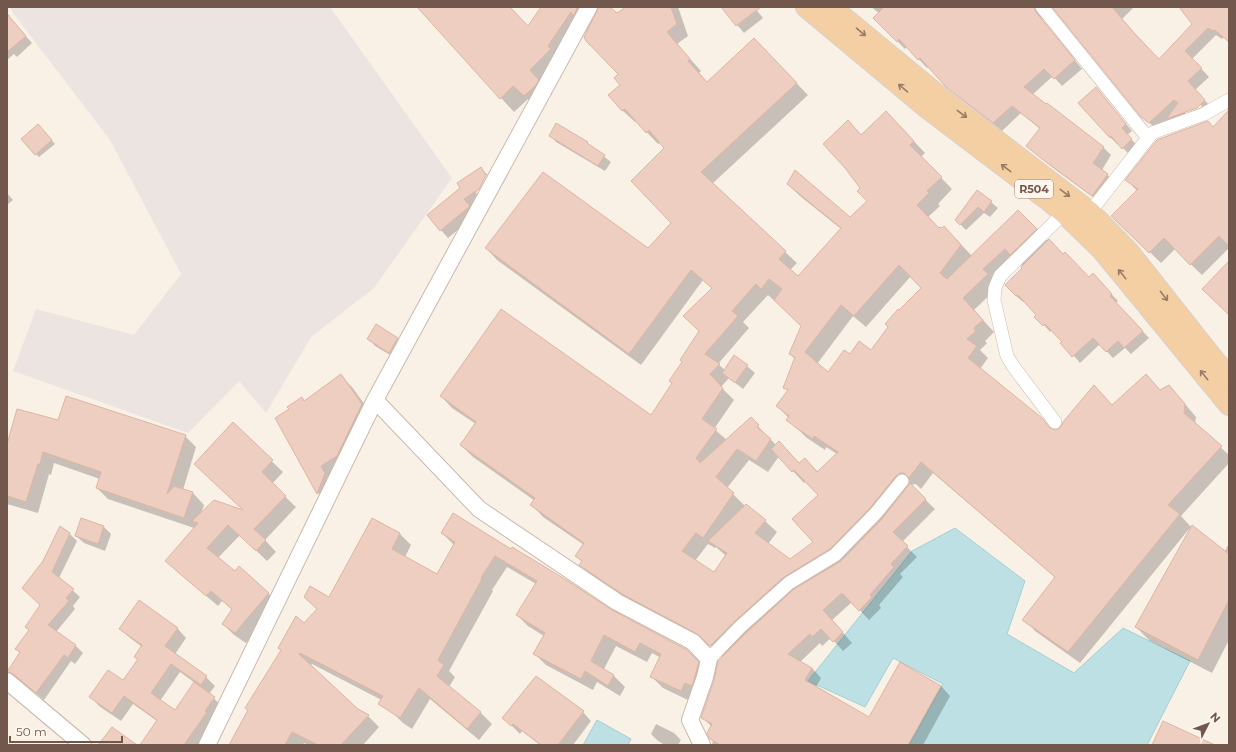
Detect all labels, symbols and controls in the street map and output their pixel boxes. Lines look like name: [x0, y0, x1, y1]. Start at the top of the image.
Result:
one-way arrow: [856, 27, 866, 36]
one-way arrow: [898, 84, 908, 93]
one-way arrow: [956, 110, 967, 119]
one-way arrow: [1000, 164, 1011, 172]
road number: R504: [1015, 180, 1053, 198]
one-way arrow: [1059, 189, 1070, 197]
one-way arrow: [1117, 269, 1126, 280]
one-way arrow: [1160, 291, 1169, 302]
one-way arrow: [1200, 370, 1208, 381]
north arrow: [1188, 704, 1228, 744]
text: N: [1207, 709, 1224, 725]
scale bar: [10, 718, 122, 744]
text: 50 m: [16, 724, 47, 739]

